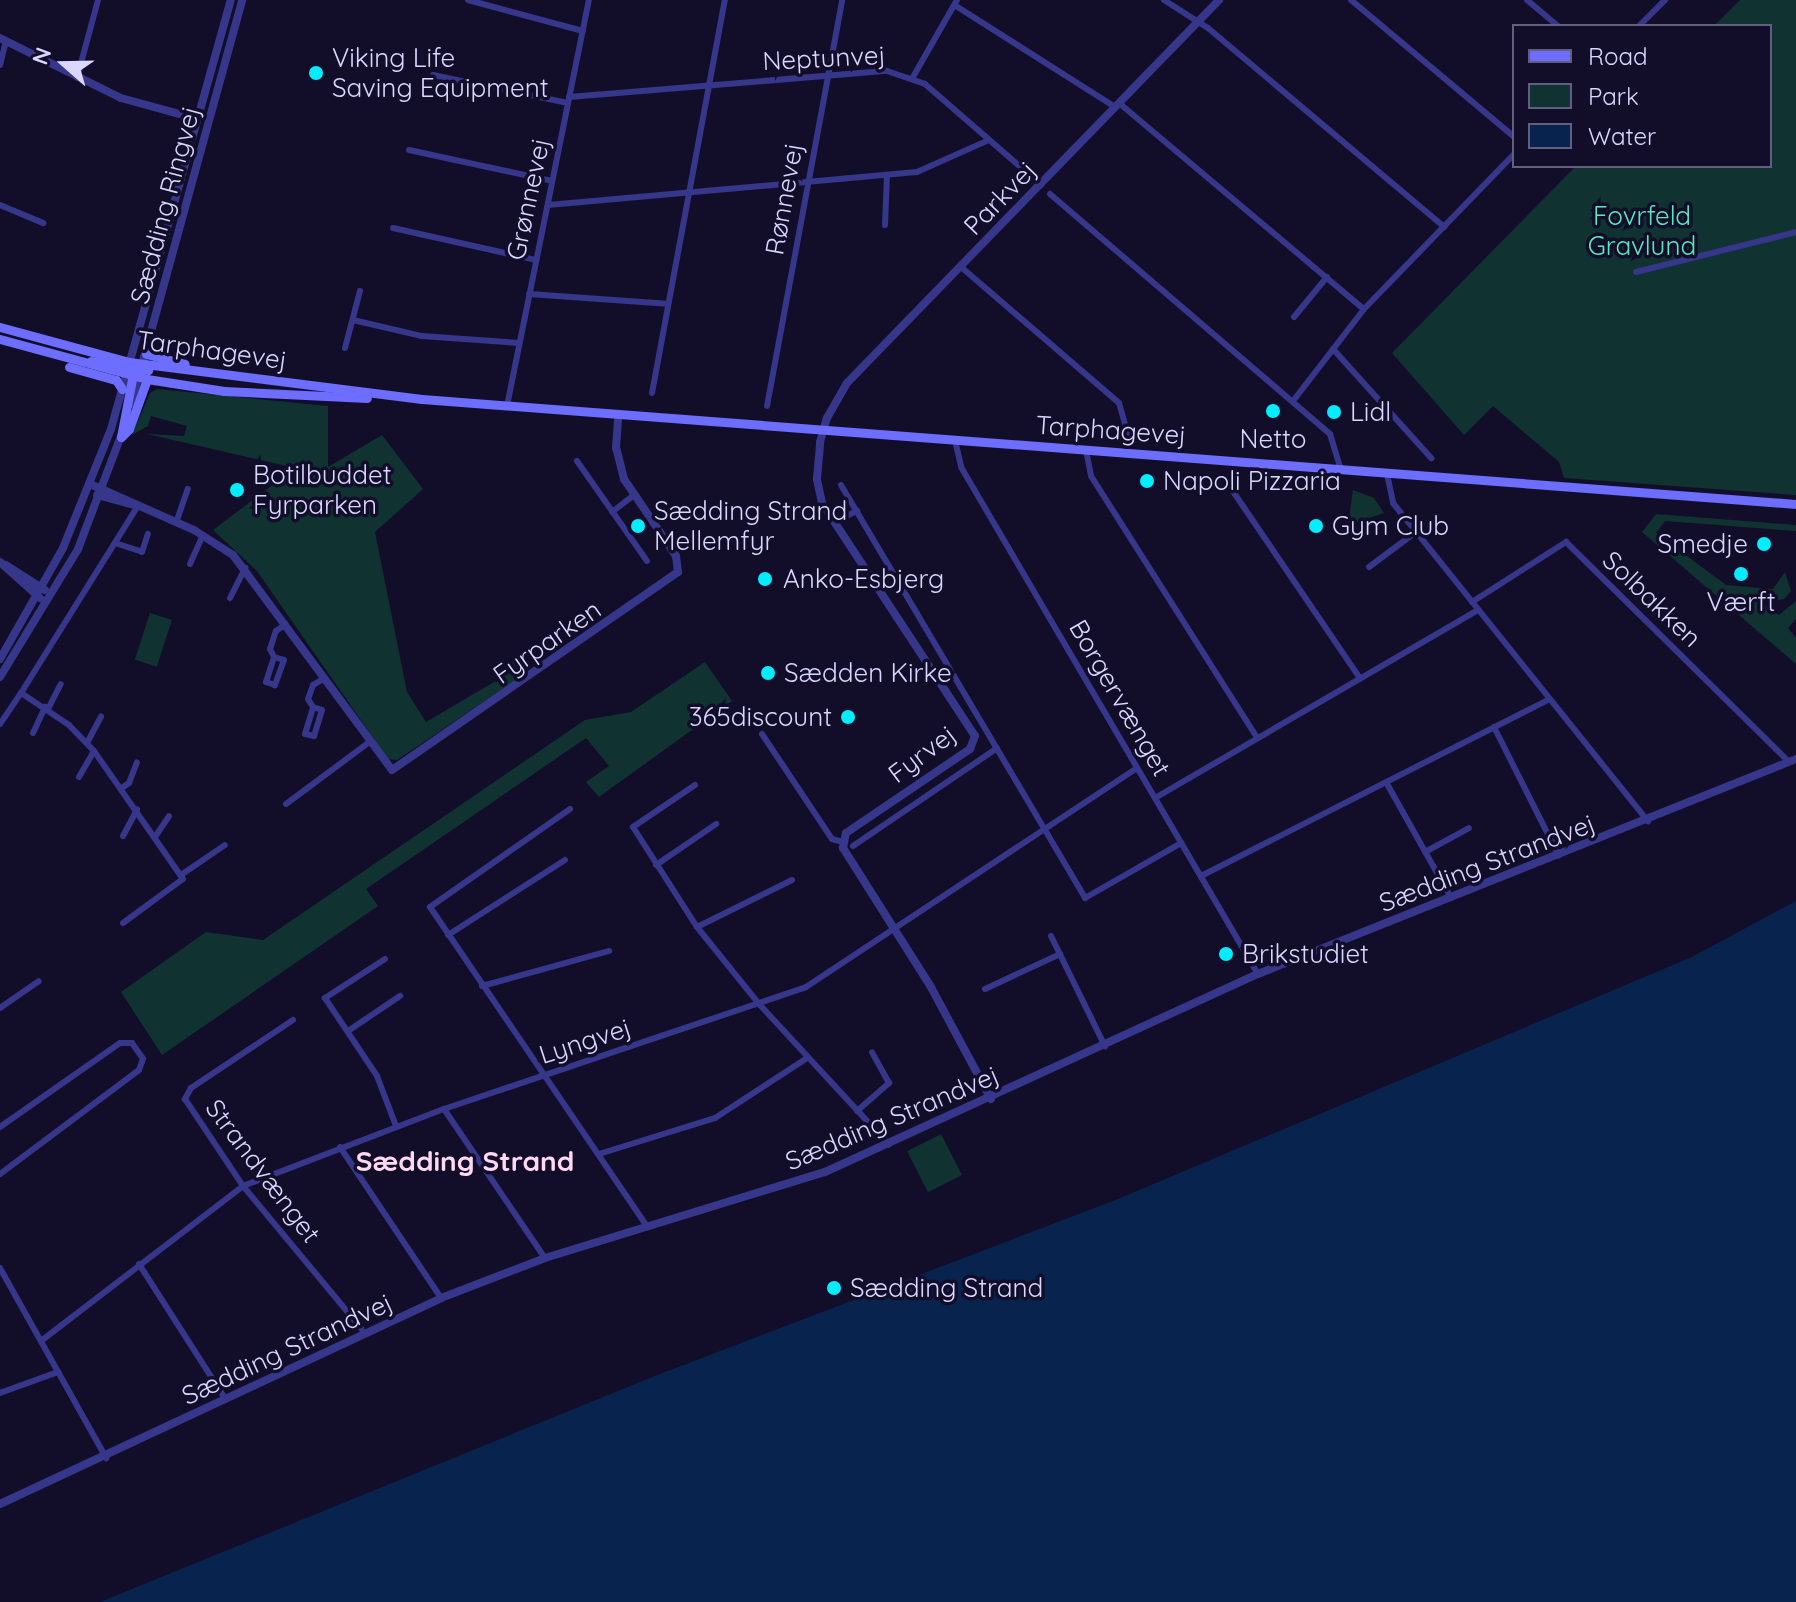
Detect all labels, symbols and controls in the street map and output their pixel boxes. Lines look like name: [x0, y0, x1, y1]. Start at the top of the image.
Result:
north arrow: [24, 24, 104, 104]
legend: [1512, 24, 1772, 168]
street label: Neptunvej: [762, 39, 886, 77]
text: Road: [1588, 41, 1648, 71]
place label: Viking Life Saving Equipment: [332, 42, 548, 104]
text: N: [26, 43, 57, 68]
marker: Viking Life Saving Equipment: [307, 64, 325, 82]
text: Park: [1588, 81, 1639, 111]
street label: Sædding Ringvej: [124, 103, 206, 307]
text: Water: [1588, 121, 1656, 151]
street label: Grønnevej: [500, 135, 556, 263]
street label: Rønnevej: [759, 141, 809, 257]
street label: Parkvej: [957, 155, 1043, 241]
park label: Fovrfeld Gravlund: [1588, 200, 1696, 262]
street label: Tarphagevej: [135, 324, 289, 376]
place label: Lidl: [1350, 396, 1391, 428]
marker: Netto: [1264, 402, 1282, 420]
marker: Lidl: [1325, 403, 1343, 421]
street label: Tarphagevej: [1035, 409, 1187, 451]
place label: Netto: [1240, 423, 1306, 455]
place label: Botilbuddet Fyrparken: [253, 459, 392, 520]
place label: Napoli Pizzaria: [1163, 465, 1341, 497]
marker: Napoli Pizzaria: [1138, 472, 1156, 490]
marker: Botilbuddet Fyrparken: [228, 481, 246, 499]
place label: Sædding Strand Mellemfyr: [654, 495, 847, 556]
place label: Gym Club: [1332, 510, 1449, 542]
marker: Sædding Strand Mellemfyr: [629, 517, 647, 535]
marker: Gym Club: [1307, 517, 1325, 535]
place label: Smedje: [1658, 528, 1748, 560]
marker: Smedje: [1755, 535, 1773, 553]
street label: Solbakken: [1596, 544, 1708, 654]
place label: Anko-Esbjerg: [783, 563, 944, 595]
marker: Værft: [1732, 565, 1750, 583]
marker: Anko-Esbjerg: [754, 568, 776, 590]
place label: Værft: [1706, 586, 1776, 618]
street label: Fyrparken: [487, 594, 607, 690]
street label: Borgervænget: [1063, 614, 1177, 782]
place label: Sædden Kirke: [784, 657, 952, 689]
marker: Sædden Kirke: [759, 664, 777, 682]
place label: 365discount: [689, 701, 832, 733]
marker: 365discount: [839, 708, 857, 726]
street label: Fyrvej: [882, 719, 962, 789]
street label: Sædding Strandvej: [1375, 807, 1599, 919]
place label: Brikstudiet: [1242, 938, 1369, 970]
marker: Brikstudiet: [1217, 945, 1235, 963]
street label: Lyngvej: [535, 1012, 635, 1070]
street label: Sædding Strandvej: [781, 1059, 1003, 1177]
street label: Strandvænget: [199, 1093, 327, 1249]
district label: Sædding Strand: [356, 1144, 574, 1178]
place label: Sædding Strand: [850, 1272, 1043, 1304]
marker: Sædding Strand: [825, 1279, 843, 1297]
street label: Sædding Strandvej: [177, 1287, 397, 1411]

